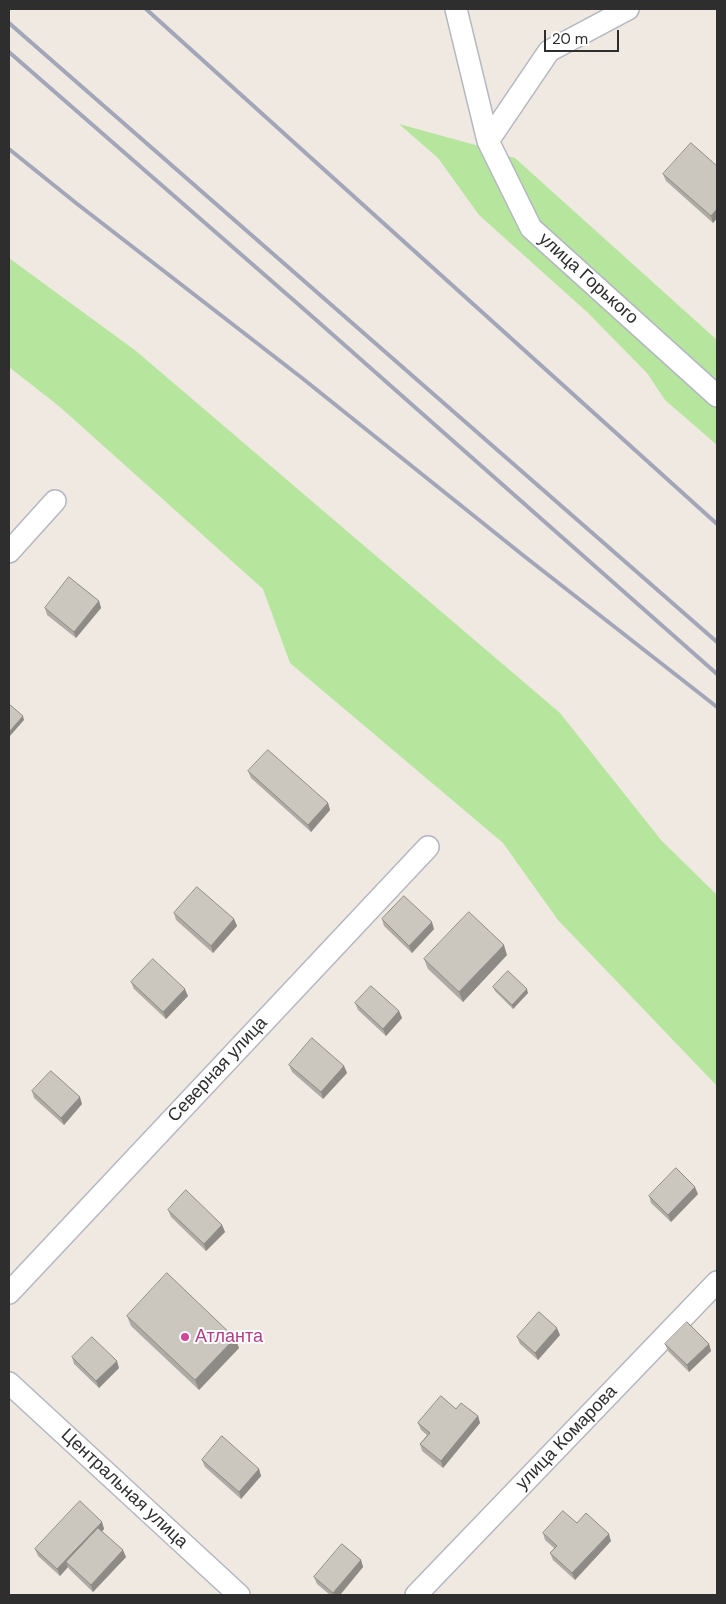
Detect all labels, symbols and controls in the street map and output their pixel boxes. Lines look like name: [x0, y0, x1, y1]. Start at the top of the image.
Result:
scale bar: [546, 20, 621, 52]
text: 20 m: [552, 29, 588, 49]
street label: улица Горького: [534, 229, 642, 329]
street label: Северная улица: [164, 1013, 272, 1127]
place label: Атланта: [195, 1326, 263, 1348]
marker: Атланта: [179, 1331, 191, 1343]
street label: улица Комарова: [512, 1381, 622, 1495]
street label: Центральная улица: [56, 1425, 192, 1553]

